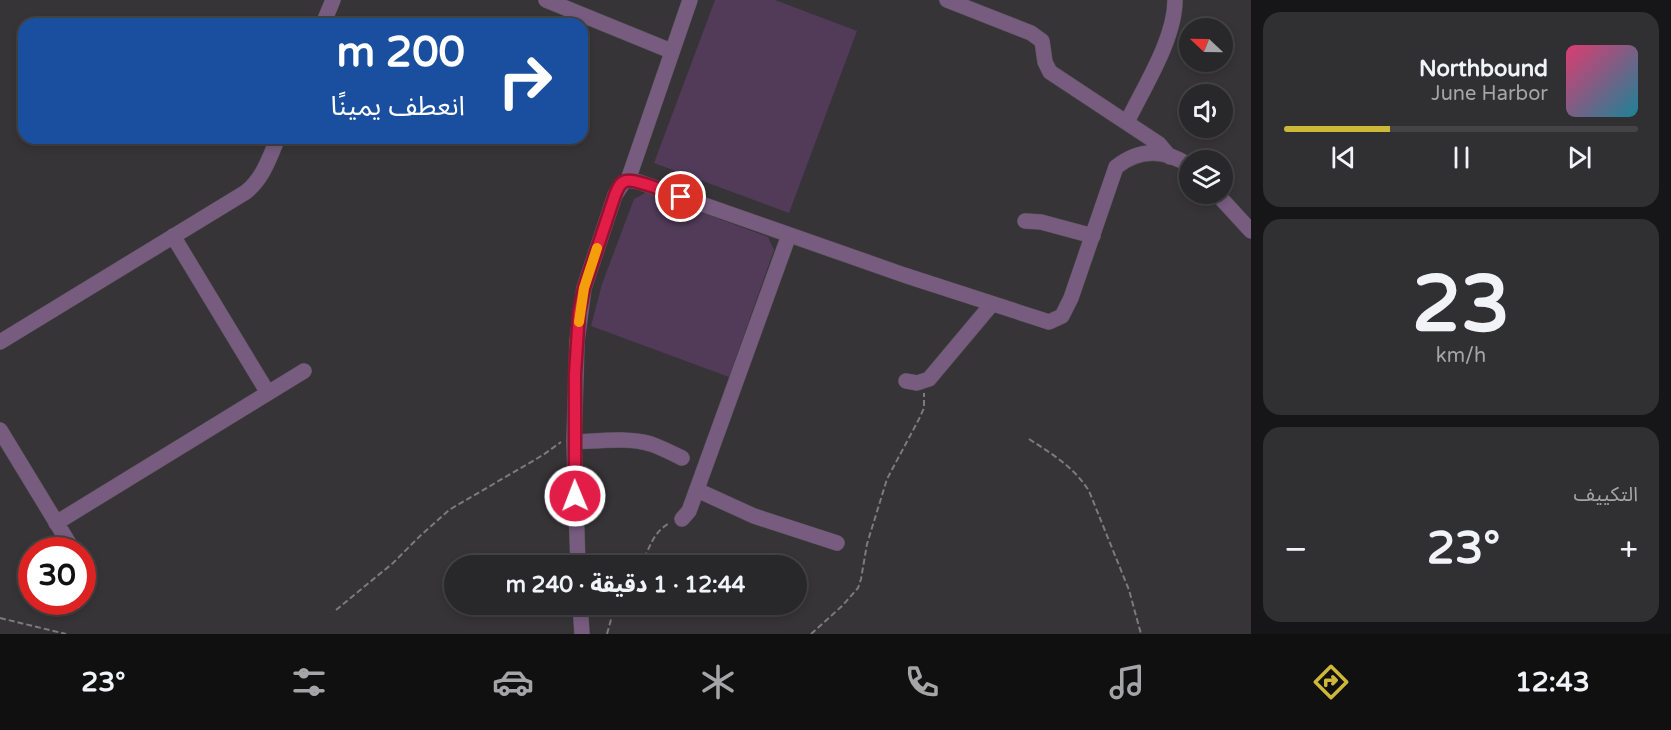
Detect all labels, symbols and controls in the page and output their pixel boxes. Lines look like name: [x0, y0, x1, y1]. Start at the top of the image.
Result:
north arrow: [1179, 18, 1233, 72]
map controls: [1179, 18, 1233, 204]
text: 200 m: [336, 27, 465, 78]
icon: right: [486, 42, 564, 120]
text: Northbound: [1419, 56, 1548, 82]
text: June Harbor: [1431, 82, 1548, 106]
button: sound: [1179, 84, 1233, 138]
text: انعطف يمينًا: [331, 90, 465, 123]
icon: previous: [1327, 141, 1360, 174]
icon: pause: [1445, 141, 1478, 174]
icon: next: [1563, 141, 1596, 174]
button: layers: [1179, 150, 1233, 204]
pin: [655, 171, 706, 222]
icon: arrive: [664, 180, 697, 213]
text: 23: [1412, 258, 1510, 352]
text: km/h: [1436, 344, 1486, 368]
position arrow: [543, 464, 607, 528]
text: التكييف: [1574, 483, 1638, 507]
text: 23°: [1427, 522, 1500, 576]
text: −: [1284, 530, 1308, 569]
text: +: [1619, 530, 1638, 569]
speed limit sign: 30: [18, 537, 96, 615]
text: 12:44 · 1 دقيقة · 240 m: [506, 572, 745, 598]
icon: filters: [288, 661, 330, 703]
icon: car: [492, 661, 534, 703]
icon: climate: [697, 661, 739, 703]
icon: phone: [901, 661, 943, 703]
icon: music: [1106, 661, 1148, 703]
icon: directions: [1310, 661, 1352, 703]
text: 23°: [81, 666, 125, 699]
text: 12:43: [1515, 666, 1590, 699]

